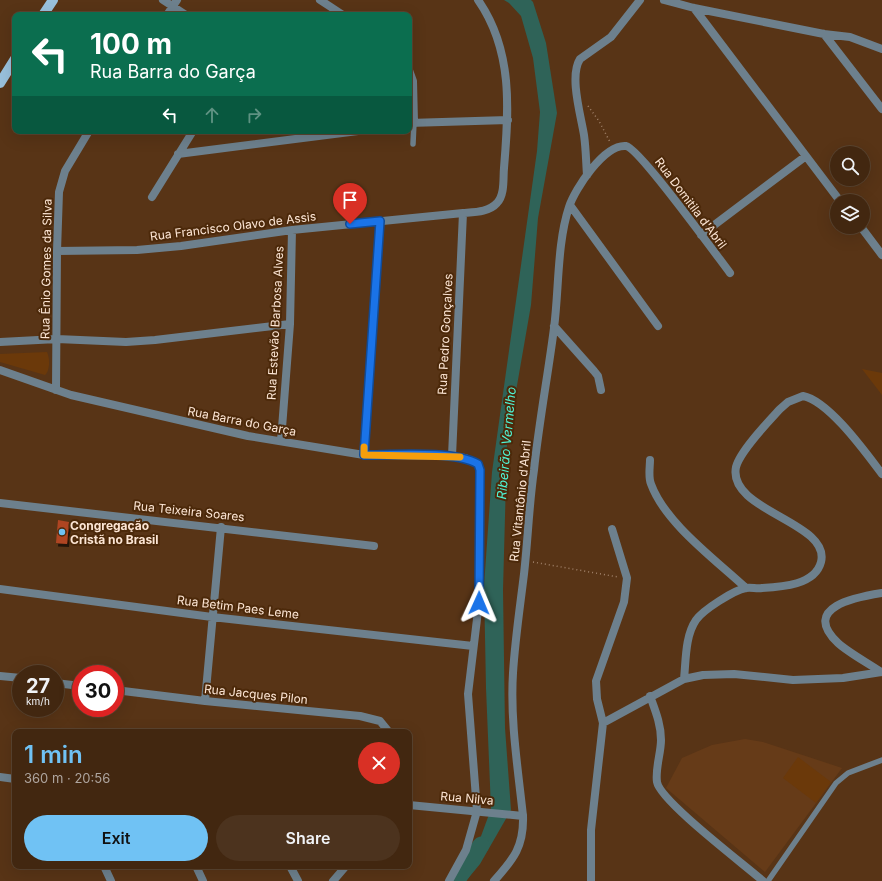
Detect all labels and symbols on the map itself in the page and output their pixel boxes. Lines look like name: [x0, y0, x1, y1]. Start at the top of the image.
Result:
street label: Rua Domitila d'Abril: [652, 154, 730, 252]
pin: [333, 183, 367, 224]
street label: Rua Ênio Gomes da Silva: [37, 199, 55, 339]
street label: Rua Francisco Olavo de Assis: [149, 208, 317, 244]
street label: Rua Estevão Barbosa Alves: [263, 246, 287, 400]
street label: Rua Pedro Gonçalves: [434, 273, 456, 395]
water label: Ribeirão Vermelho: [493, 386, 519, 500]
street label: Rua Barra do Garça: [186, 403, 298, 439]
street label: Rua Vitantônio d'Abril: [506, 440, 534, 562]
street label: Rua Teixeira Soares: [133, 498, 245, 524]
place label: Congregação Cristã no Brasil: [70, 518, 159, 547]
marker: Congregação Cristã no Brasil: [57, 527, 67, 537]
position arrow: [458, 582, 500, 624]
street label: Rua Betim Paes Leme: [176, 592, 300, 622]
speed limit sign: 30: [72, 665, 124, 717]
street label: Rua Jacques Pilon: [203, 681, 309, 707]
street label: Rua Nilva: [440, 788, 494, 808]

